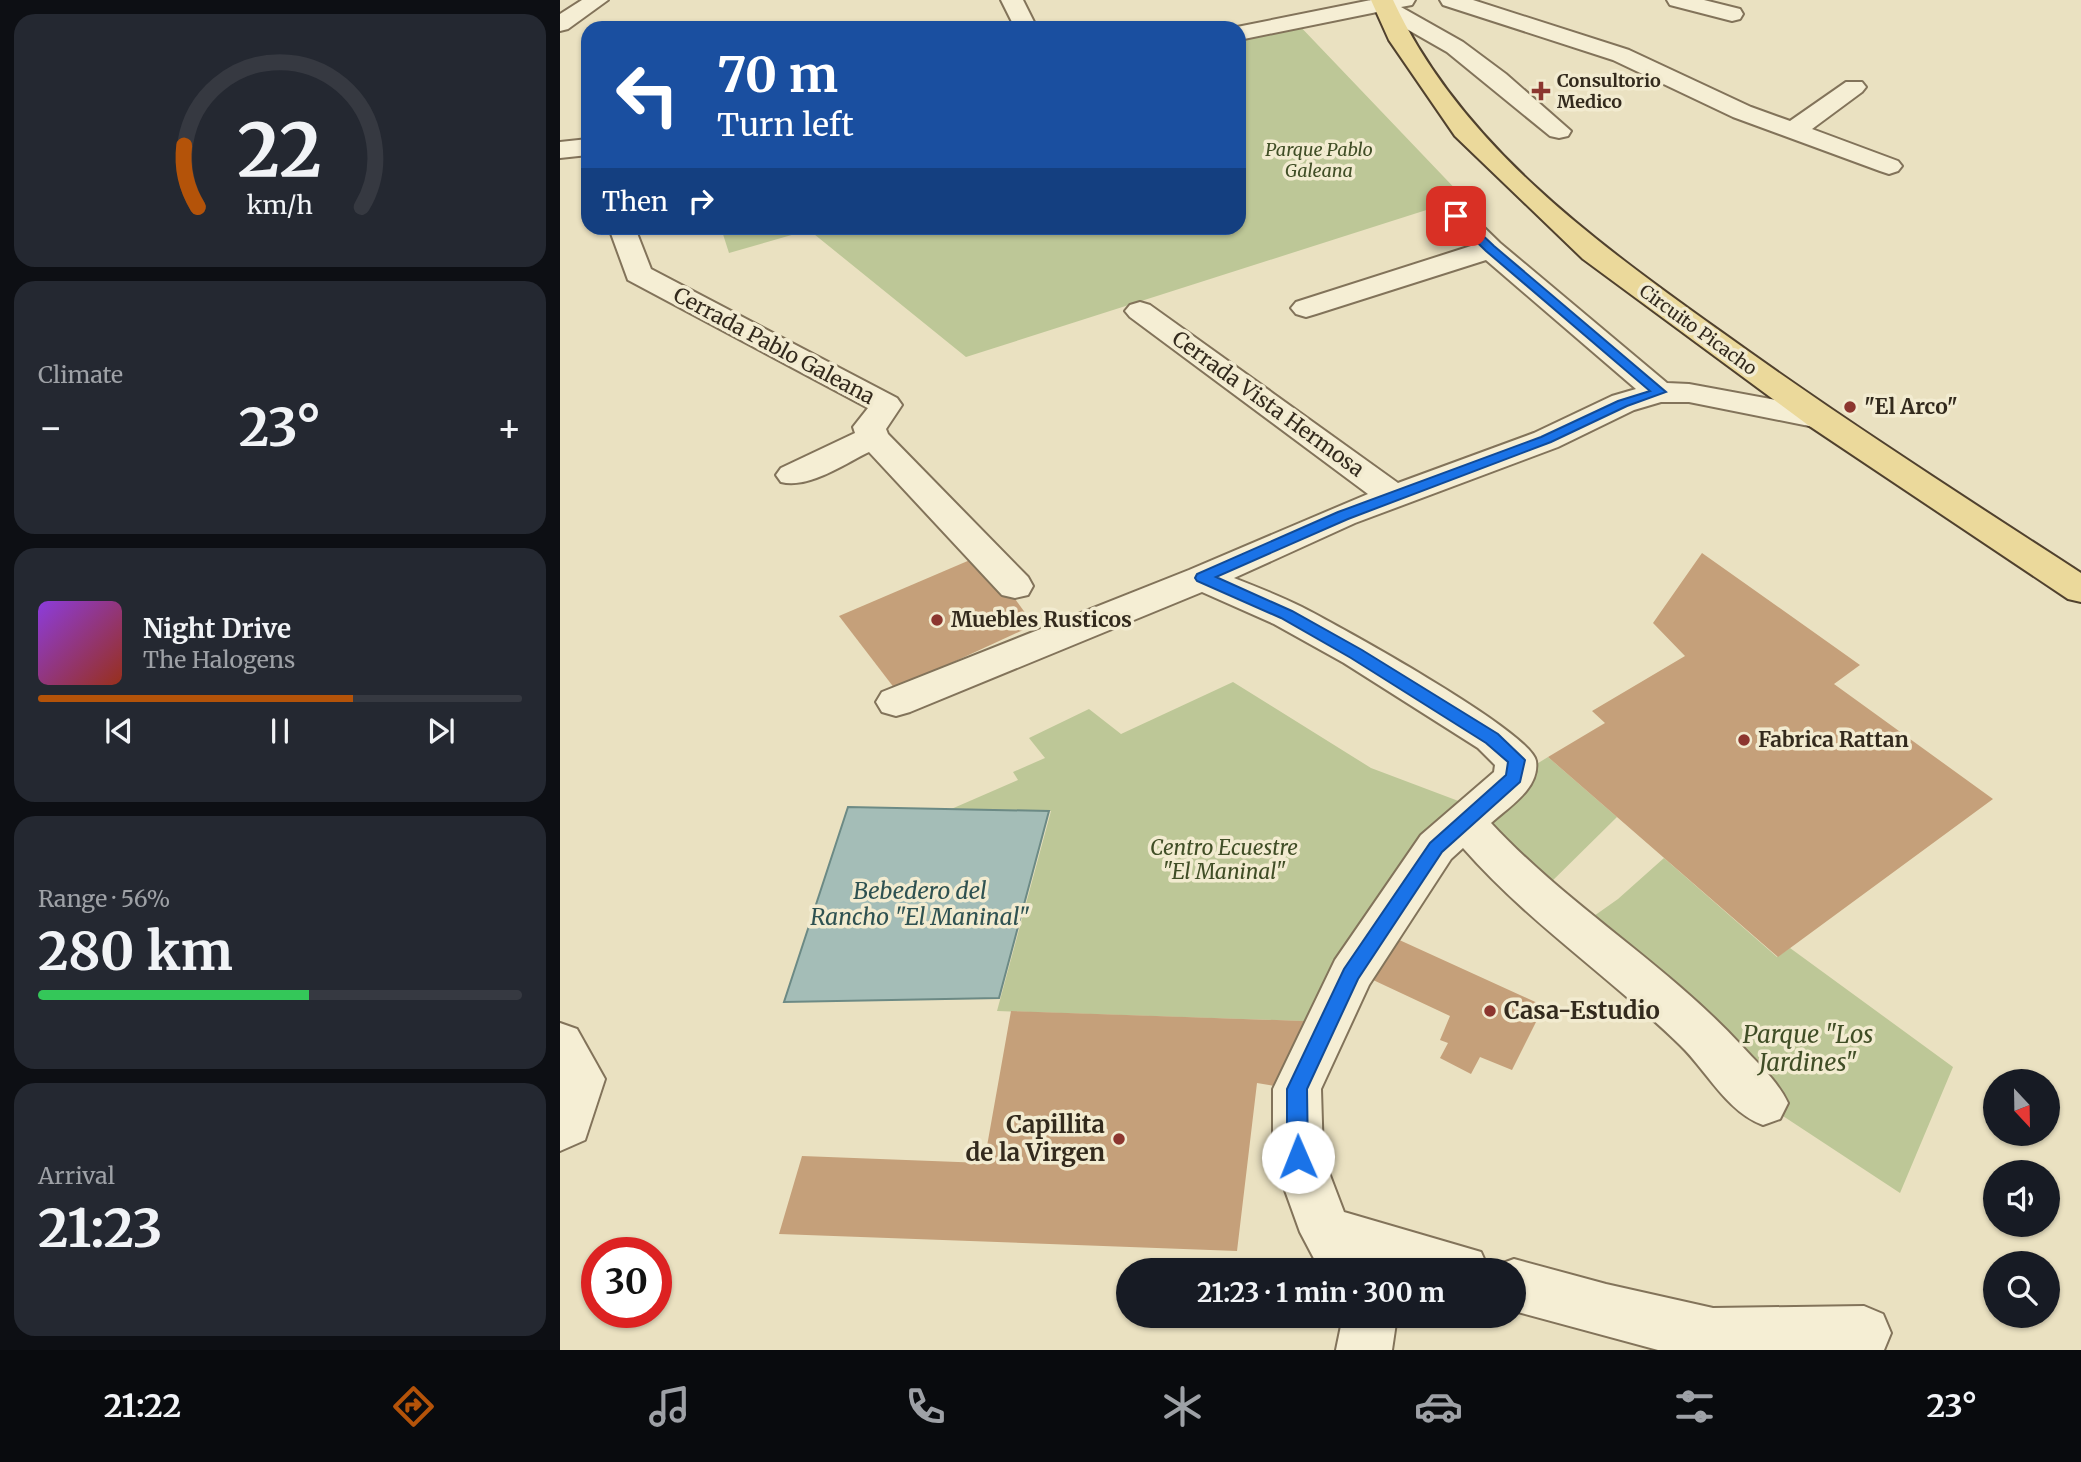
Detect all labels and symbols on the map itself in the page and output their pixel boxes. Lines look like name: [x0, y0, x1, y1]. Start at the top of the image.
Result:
place label: Consultorio Medico: [1557, 69, 1661, 113]
marker: Consultorio Medico: [1531, 81, 1551, 101]
park label: Parque Pablo Galeana: [1265, 138, 1373, 182]
pin: [1426, 186, 1486, 246]
street label: Circuito Picacho: [1635, 279, 1761, 380]
street label: Cerrada Pablo Galeana: [669, 281, 880, 410]
street label: Cerrada Vista Hermosa: [1167, 325, 1370, 482]
place label: "El Arco": [1864, 393, 1958, 420]
marker: "El Arco": [1842, 399, 1858, 415]
place label: Muebles Rusticos: [951, 606, 1132, 633]
marker: Muebles Rusticos: [929, 612, 945, 628]
place label: Fabrica Rattan: [1758, 726, 1909, 753]
marker: Fabrica Rattan: [1736, 732, 1752, 748]
park label: Centro Ecuestre "El Maninal": [1150, 834, 1298, 885]
water label: Bebedero del Rancho "El Maninal": [810, 876, 1030, 931]
place label: Casa-Estudio: [1504, 995, 1660, 1026]
marker: Casa-Estudio: [1482, 1003, 1498, 1019]
park label: Parque "Los Jardines": [1743, 1019, 1873, 1078]
north arrow: [1983, 1069, 2060, 1146]
place label: Capillita de la Virgen: [965, 1109, 1105, 1168]
position arrow: [1261, 1120, 1335, 1194]
marker: Capillita de la Virgen: [1111, 1131, 1127, 1147]
speed limit sign: 30: [581, 1237, 672, 1328]

